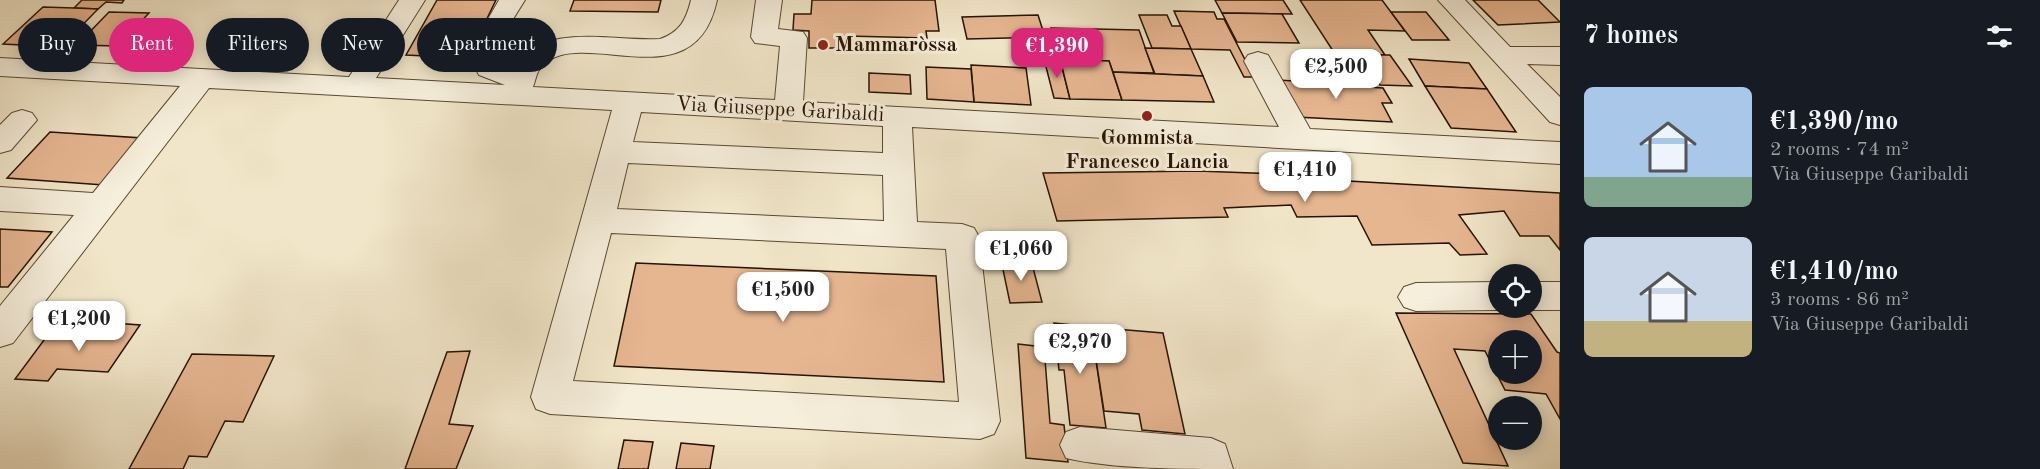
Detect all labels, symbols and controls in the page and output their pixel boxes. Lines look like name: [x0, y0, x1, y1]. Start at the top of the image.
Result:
chip: Buy: [18, 18, 97, 72]
chip: Rent: [109, 18, 194, 72]
chip: Filters: [206, 18, 309, 72]
chip: New: [321, 18, 405, 72]
chip: Apartment: [417, 18, 557, 72]
icon: filters: [1983, 20, 2016, 53]
text: 7 homes: [1584, 23, 1678, 49]
pin: €1,390: [1008, 28, 1106, 79]
place label: Mammaròssa: [835, 35, 957, 56]
text: €1,390: [1025, 37, 1089, 57]
marker: Mammaròssa: [816, 38, 830, 52]
pin: €2,500: [1287, 49, 1385, 100]
text: €2,500: [1304, 58, 1368, 78]
street label: Via Giuseppe Garibaldi: [675, 94, 885, 126]
marker: Gommista Francesco Lancia: [1140, 109, 1154, 123]
text: €1,390/mo: [1770, 109, 1898, 135]
icon: home: [1632, 111, 1704, 183]
place label: Gommista Francesco Lancia: [1065, 128, 1229, 173]
text: 2 rooms · 74 m²: [1770, 140, 1909, 160]
pin: €1,410: [1256, 152, 1354, 203]
text: €1,410: [1273, 161, 1337, 181]
text: Via Giuseppe Garibaldi: [1770, 165, 1969, 185]
pin: €1,060: [972, 231, 1070, 282]
text: €1,060: [989, 240, 1053, 260]
text: €1,410/mo: [1770, 259, 1898, 285]
icon: home: [1632, 261, 1704, 333]
map controls: [1488, 264, 1542, 450]
button: locate: [1488, 264, 1542, 318]
pin: €1,500: [734, 272, 832, 323]
text: €1,500: [751, 281, 815, 301]
text: 3 rooms · 86 m²: [1770, 290, 1909, 310]
pin: €1,200: [30, 301, 128, 352]
text: €1,200: [47, 310, 111, 330]
text: Via Giuseppe Garibaldi: [1770, 315, 1969, 335]
pin: €2,970: [1031, 324, 1129, 375]
button: +: [1488, 330, 1542, 384]
text: €2,970: [1048, 333, 1112, 353]
button: −: [1488, 396, 1542, 450]

